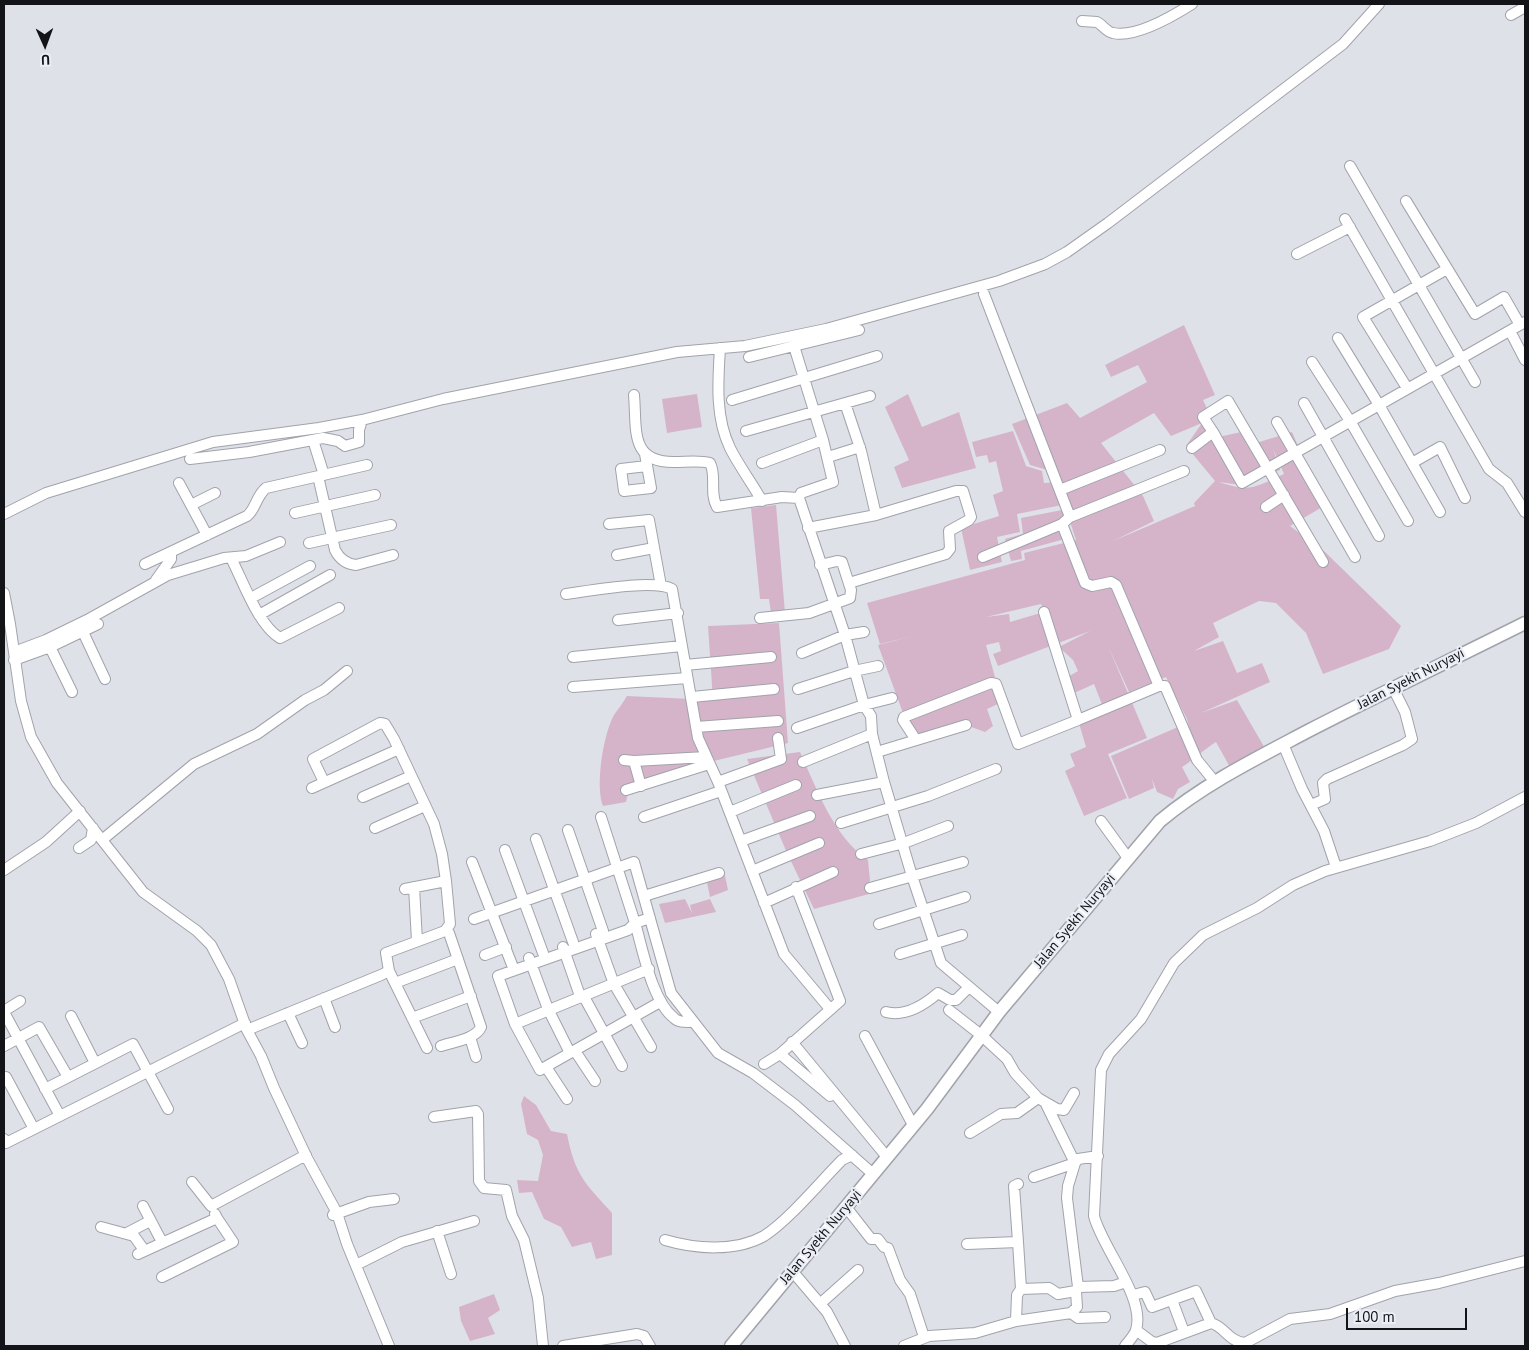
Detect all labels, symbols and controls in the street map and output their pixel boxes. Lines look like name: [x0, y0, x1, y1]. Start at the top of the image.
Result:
north arrow: [20, 20, 70, 70]
text: U: [41, 51, 50, 69]
street label: Jalan Syekh Nuryayi: [1355, 645, 1467, 713]
street label: Jalan Syekh Nuryayi: [1031, 870, 1119, 972]
street label: Jalan Syekh Nuryayi: [777, 1186, 865, 1288]
scale bar: [1349, 1298, 1470, 1330]
text: 100 m: [1354, 1307, 1395, 1326]

